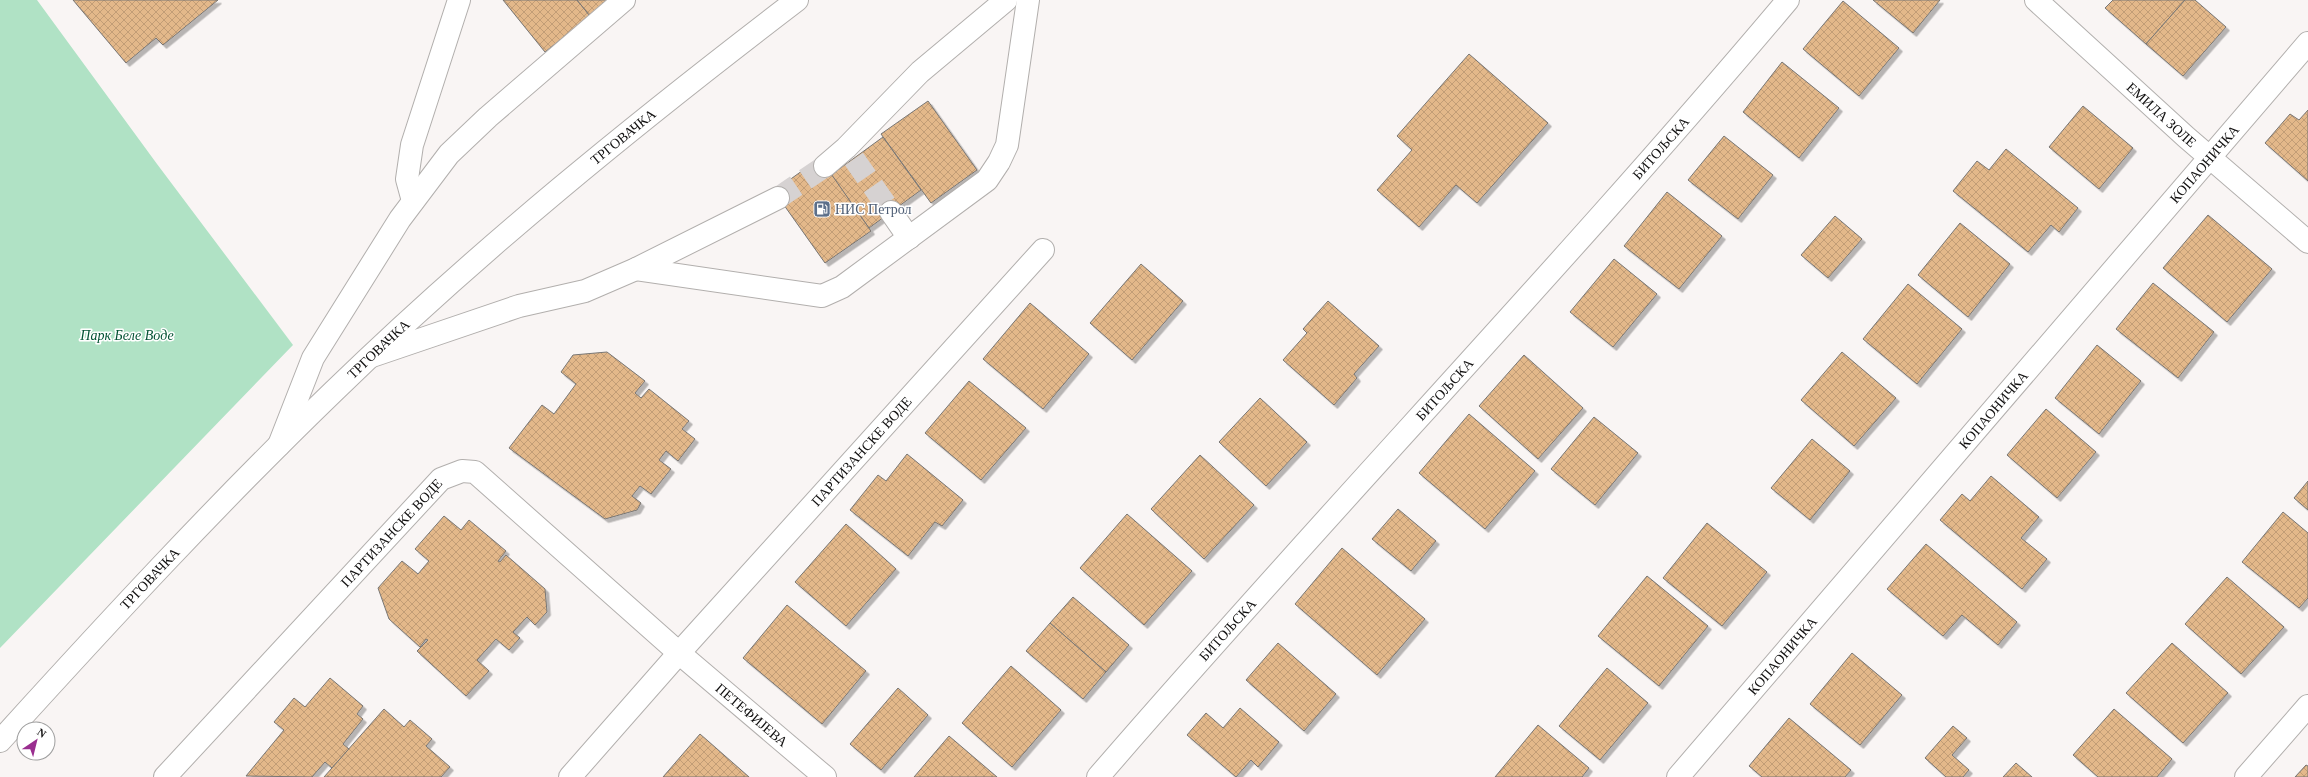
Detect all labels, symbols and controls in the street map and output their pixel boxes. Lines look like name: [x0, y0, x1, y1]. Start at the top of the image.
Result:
street label: ЕМИЛА ЗОЛЕ: [2124, 79, 2199, 150]
street label: ТРГОВАЧКА: [588, 105, 659, 167]
street label: БИТОЉСКА: [1629, 113, 1692, 182]
street label: КОПАОНИЧКА: [2167, 121, 2242, 206]
fuel station icon: НИС Петрол: [812, 199, 832, 219]
place label: НИС Петрол: [835, 202, 911, 217]
street label: ТРГОВАЧКА: [344, 316, 413, 382]
park label: Парк Беле Воде: [79, 328, 174, 343]
street label: БИТОЉСКА: [1413, 355, 1477, 423]
street label: КОПАОНИЧКА: [1956, 367, 2031, 452]
street label: ПАРТИЗАНСКЕ ВОДЕ: [808, 394, 914, 509]
street label: ПАРТИЗАНСКЕ ВОДЕ: [338, 476, 445, 590]
street label: ТРГОВАЧКА: [117, 544, 183, 613]
street label: БИТОЉСКА: [1196, 595, 1259, 664]
street label: КОПАОНИЧКА: [1745, 613, 1820, 698]
street label: ПЕТЕФИЈЕВА: [713, 680, 792, 750]
north arrow: [16, 721, 56, 761]
text: N: [35, 726, 48, 740]

